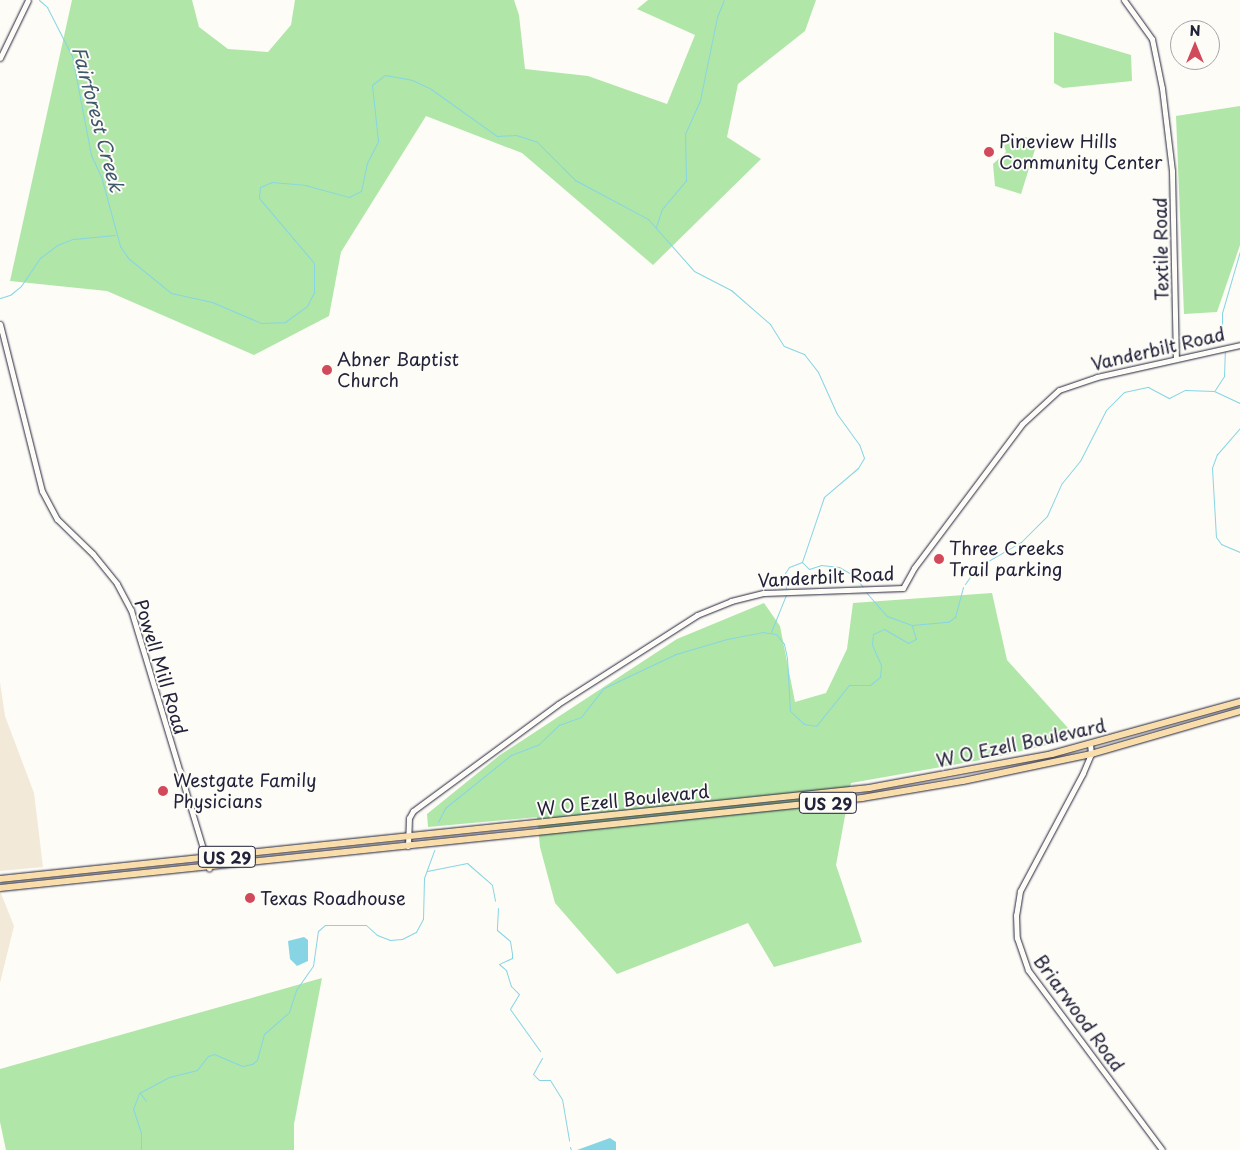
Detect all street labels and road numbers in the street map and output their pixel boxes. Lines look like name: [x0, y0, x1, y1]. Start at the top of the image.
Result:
street label: Textile Road: [1149, 196, 1173, 302]
street label: Vanderbilt Road: [1089, 323, 1227, 375]
street label: Vanderbilt Road: [757, 563, 895, 591]
street label: Powell Mill Road: [130, 596, 192, 738]
street label: W O Ezell Boulevard: [933, 714, 1109, 772]
street label: W O Ezell Boulevard: [535, 780, 711, 820]
road number: US 29: [798, 790, 858, 816]
road number: US 29: [197, 844, 257, 870]
street label: Briarwood Road: [1029, 950, 1129, 1076]

